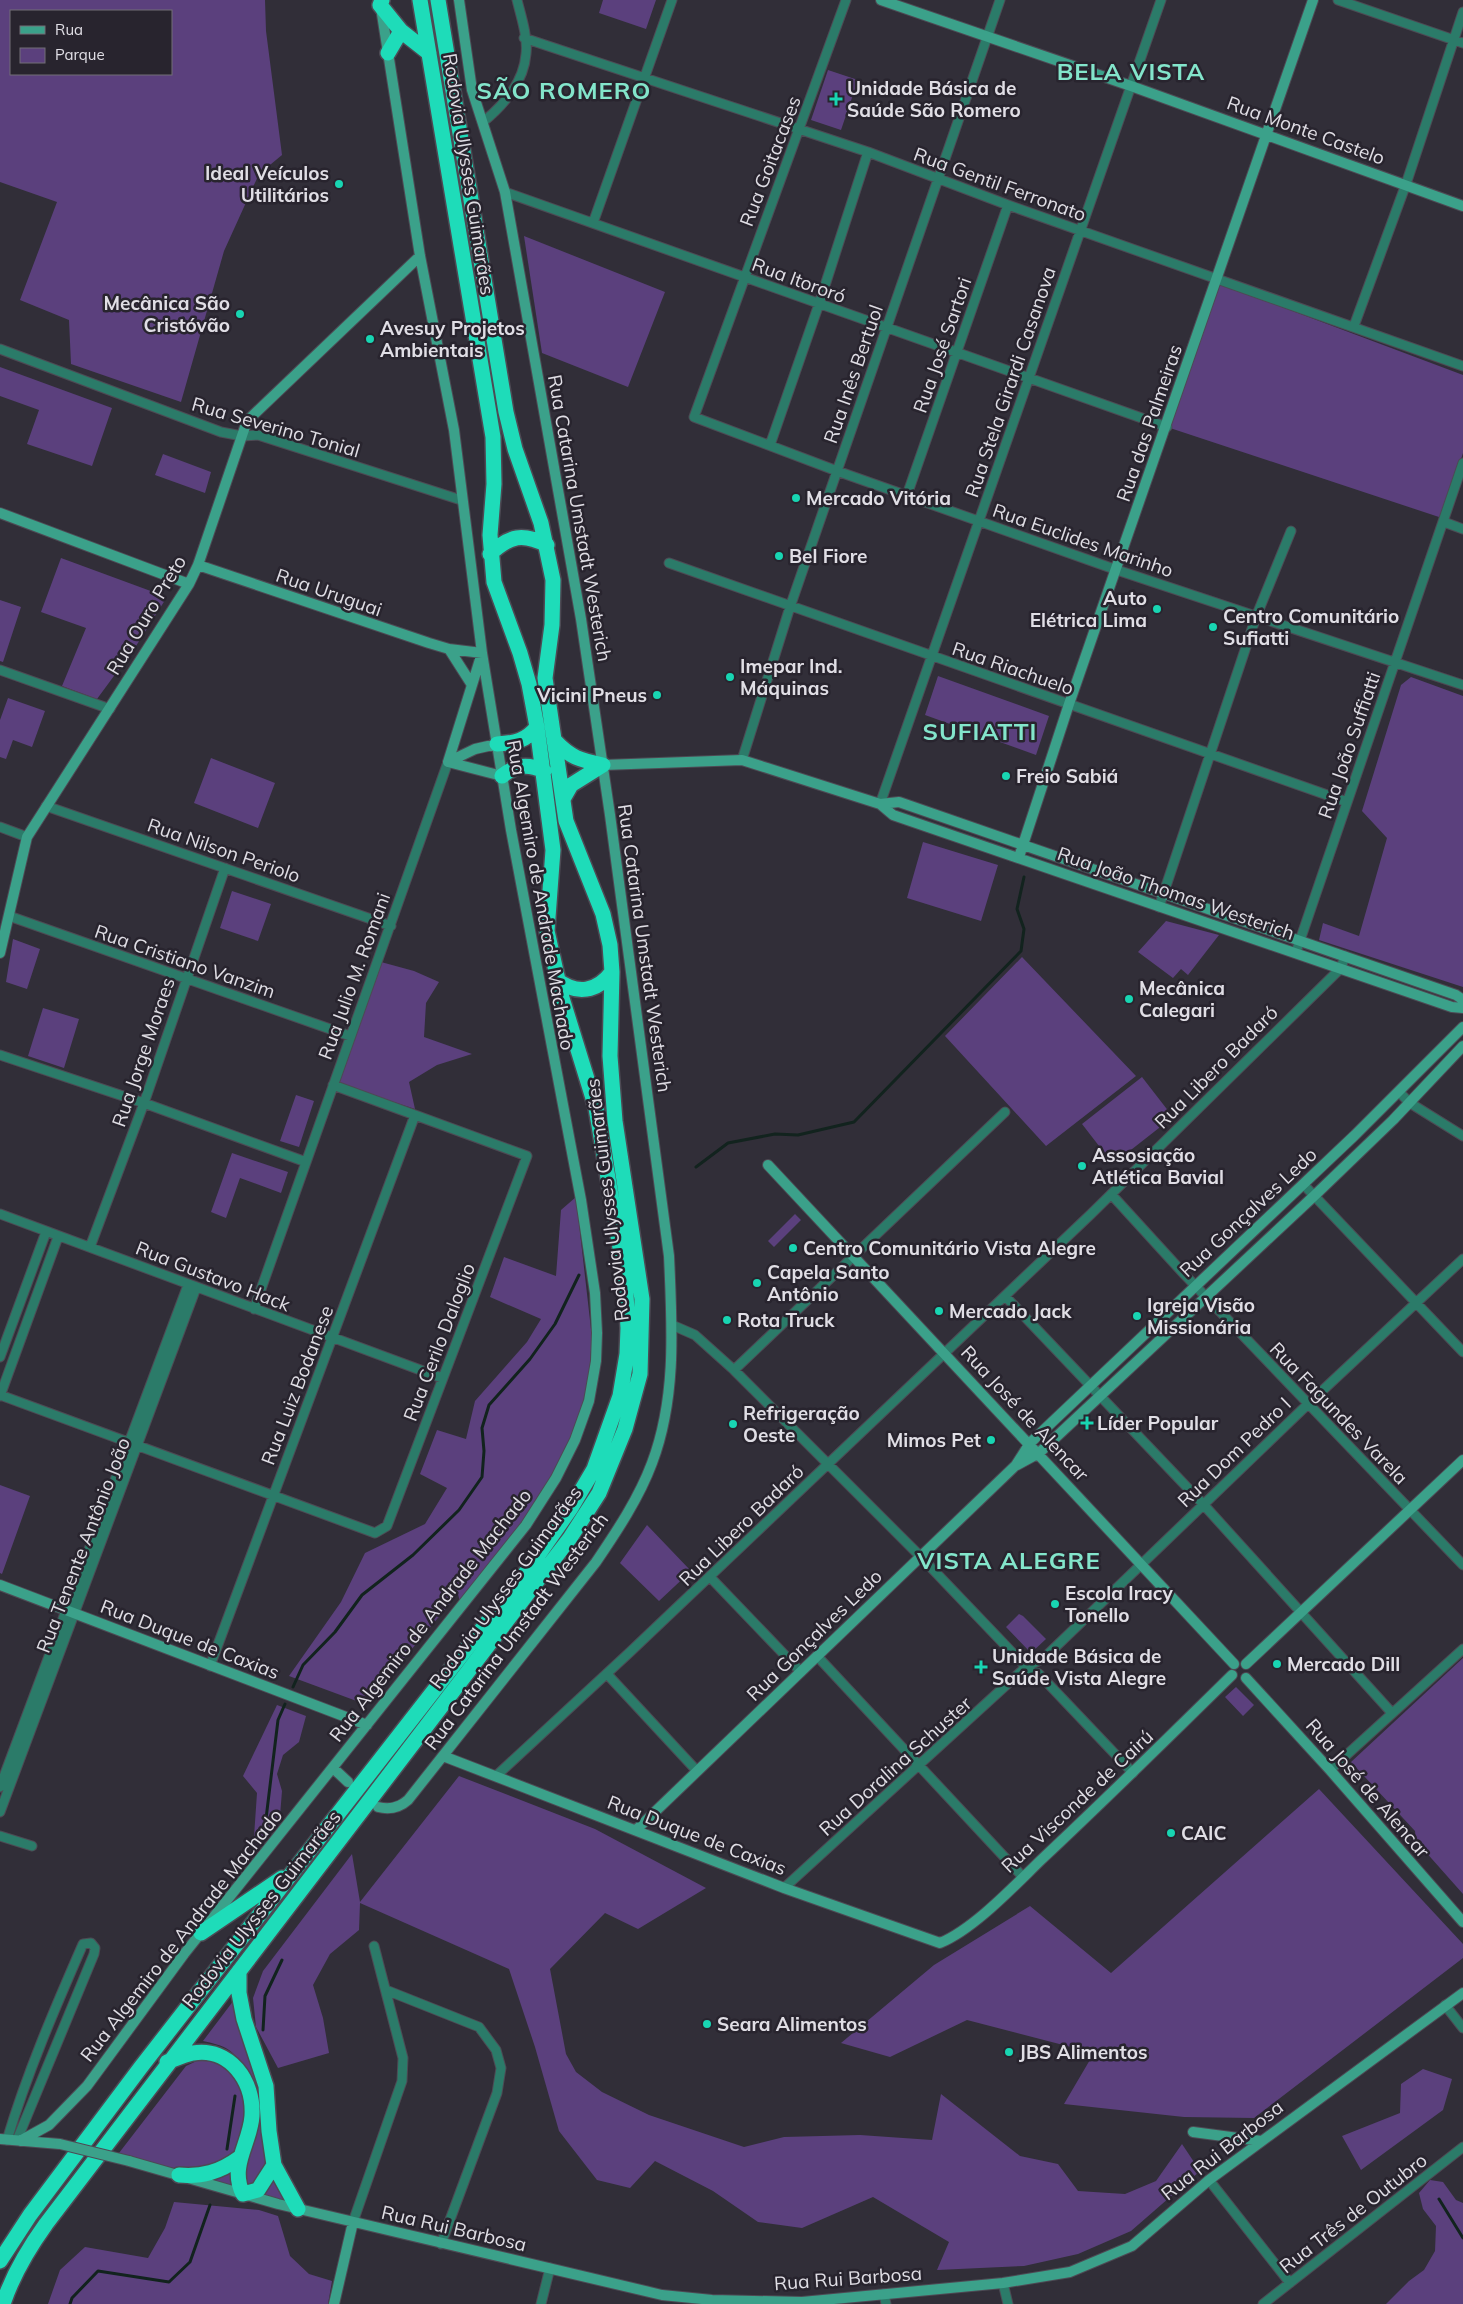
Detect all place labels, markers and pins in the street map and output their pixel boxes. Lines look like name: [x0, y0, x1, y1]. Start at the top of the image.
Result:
place label: Unidade Básica de Saúde São Romero: [847, 76, 1021, 122]
marker: Unidade Básica de Saúde São Romero: [829, 92, 843, 106]
place label: Ideal Veículos Utilitários: [205, 161, 329, 207]
marker: Ideal Veículos Utilitários: [333, 178, 345, 190]
place label: Mecânica São Cristóvão: [103, 291, 230, 337]
marker: Mecânica São Cristóvão: [234, 308, 246, 320]
place label: Avesuy Projetos Ambientais: [380, 316, 525, 362]
marker: Avesuy Projetos Ambientais: [364, 333, 376, 345]
place label: Mercado Vitória: [806, 486, 951, 510]
marker: Mercado Vitória: [790, 492, 802, 504]
place label: Bel Fiore: [789, 544, 868, 568]
marker: Bel Fiore: [773, 550, 785, 562]
place label: Auto Elétrica Lima: [1030, 586, 1147, 632]
marker: Auto Elétrica Lima: [1151, 603, 1163, 615]
place label: Centro Comunitário Sufiatti: [1223, 604, 1399, 650]
marker: Centro Comunitário Sufiatti: [1207, 621, 1219, 633]
place label: Imepar Ind. Máquinas: [740, 654, 842, 700]
marker: Imepar Ind. Máquinas: [724, 671, 736, 683]
place label: Vicini Pneus: [536, 683, 647, 707]
marker: Vicini Pneus: [651, 689, 663, 701]
place label: Freio Sabiá: [1016, 764, 1118, 788]
marker: Freio Sabiá: [1000, 770, 1012, 782]
place label: Mecânica Calegari: [1139, 976, 1225, 1022]
marker: Mecânica Calegari: [1123, 993, 1135, 1005]
place label: Assosiação Atlética Bavial: [1092, 1143, 1224, 1189]
marker: Assosiação Atlética Bavial: [1076, 1160, 1088, 1172]
place label: Centro Comunitário Vista Alegre: [803, 1236, 1096, 1260]
marker: Centro Comunitário Vista Alegre: [787, 1242, 799, 1254]
place label: Capela Santo Antônio: [767, 1260, 889, 1306]
marker: Capela Santo Antônio: [751, 1277, 763, 1289]
place label: Igreja Visão Missionária: [1147, 1293, 1255, 1339]
place label: Mercado Jack: [949, 1299, 1072, 1323]
marker: Mercado Jack: [933, 1305, 945, 1317]
place label: Rota Truck: [737, 1308, 835, 1332]
marker: Igreja Visão Missionária: [1131, 1310, 1143, 1322]
marker: Rota Truck: [721, 1314, 733, 1326]
place label: Refrigeração Oeste: [743, 1401, 860, 1447]
place label: Líder Popular: [1097, 1411, 1219, 1435]
marker: Líder Popular: [1081, 1417, 1093, 1429]
marker: Refrigeração Oeste: [727, 1418, 739, 1430]
place label: Mimos Pet: [887, 1428, 981, 1452]
marker: Mimos Pet: [985, 1434, 997, 1446]
place label: Escola Iracy Tonello: [1065, 1581, 1174, 1627]
marker: Escola Iracy Tonello: [1049, 1598, 1061, 1610]
place label: Unidade Básica de Saúde Vista Alegre: [992, 1644, 1166, 1690]
place label: Mercado Dill: [1287, 1652, 1400, 1676]
marker: Mercado Dill: [1271, 1658, 1283, 1670]
marker: Unidade Básica de Saúde Vista Alegre: [974, 1660, 988, 1674]
place label: CAIC: [1181, 1821, 1226, 1845]
marker: CAIC: [1165, 1827, 1177, 1839]
place label: Seara Alimentos: [717, 2012, 867, 2036]
marker: Seara Alimentos: [701, 2018, 713, 2030]
place label: JBS Alimentos: [1019, 2040, 1147, 2064]
marker: JBS Alimentos: [1003, 2046, 1015, 2058]

